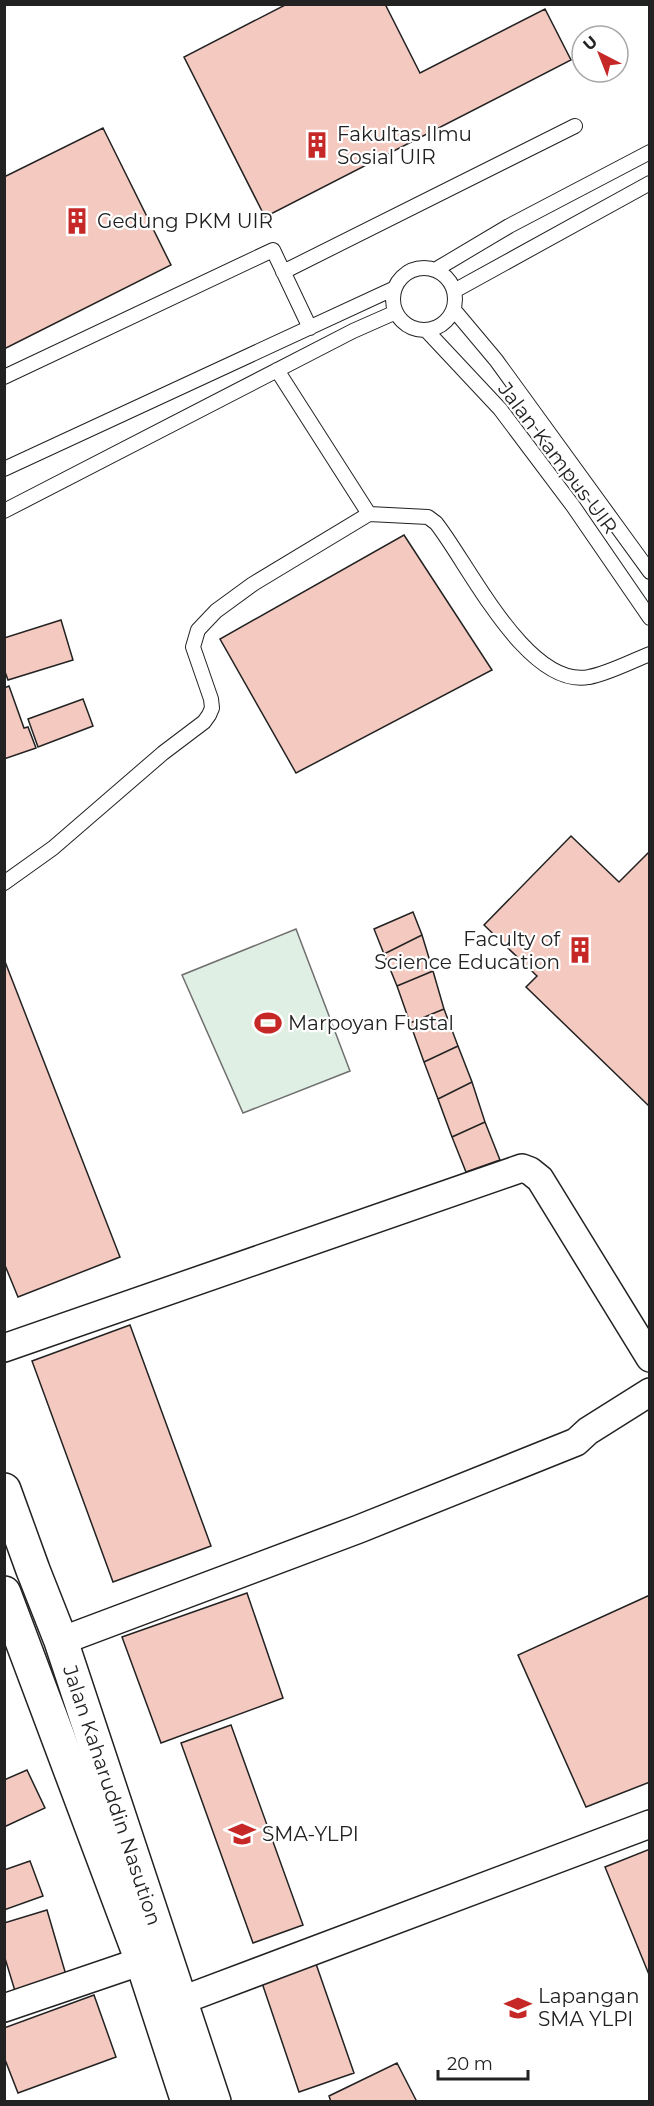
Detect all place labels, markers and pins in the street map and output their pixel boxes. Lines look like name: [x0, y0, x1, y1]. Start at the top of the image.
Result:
place label: Fakultas Ilmu Sosial UIR: [337, 122, 472, 169]
building icon: Fakultas Ilmu Sosial UIR: [302, 130, 332, 160]
building icon: Gedung PKM UIR: [62, 206, 92, 236]
place label: Gedung PKM UIR: [97, 209, 273, 233]
place label: Faculty of Science Education: [374, 927, 561, 974]
building icon: Faculty of Science Education: [565, 935, 595, 965]
sports icon: Marpoyan Fustal: [253, 1008, 283, 1038]
place label: Marpoyan Fustal: [288, 1011, 454, 1035]
school or university icon: SMA-YLPI: [227, 1819, 257, 1849]
place label: SMA-YLPI: [262, 1822, 359, 1846]
place label: Lapangan SMA YLPI: [538, 1984, 639, 2031]
school or university icon: Lapangan SMA YLPI: [503, 1993, 533, 2023]

